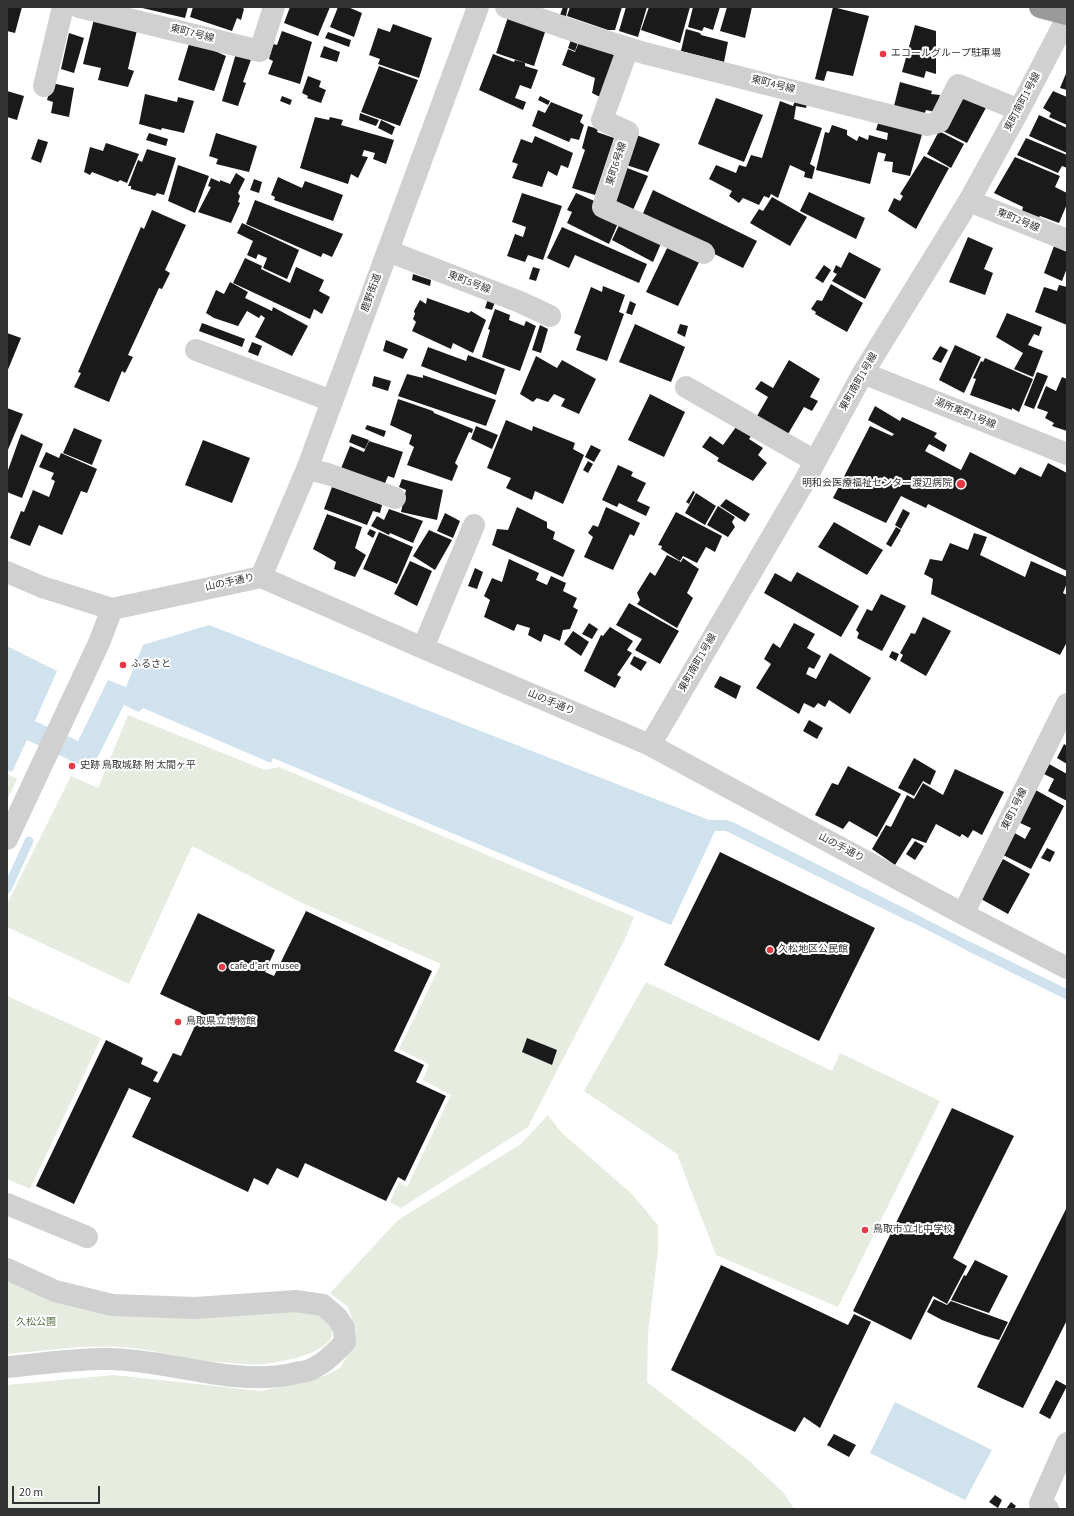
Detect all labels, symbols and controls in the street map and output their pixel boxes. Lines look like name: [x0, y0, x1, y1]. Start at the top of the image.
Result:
street label: 東町7号線: [169, 23, 215, 45]
place label: エコールグループ駐車場: [891, 48, 1001, 60]
marker: エコールグループ駐車場: [878, 49, 888, 59]
street label: 東町南町1号線: [1002, 71, 1044, 133]
street label: 東町4号線: [750, 74, 796, 96]
street label: 東町6号線: [604, 141, 630, 187]
street label: 東町2号線: [995, 207, 1041, 235]
street label: 東町5号線: [446, 269, 492, 297]
street label: 鹿野街道: [360, 272, 384, 314]
street label: 東町南町1号線: [838, 351, 880, 413]
street label: 湯所東町1号線: [933, 396, 997, 432]
place label: 明和会医療福祉センター渡辺病院: [802, 478, 952, 490]
marker: 明和会医療福祉センター渡辺病院: [955, 478, 967, 490]
street label: 山の手通り: [204, 572, 256, 594]
street label: 東町南町1号線: [677, 632, 719, 694]
place label: ふるさと: [131, 659, 171, 671]
marker: ふるさと: [118, 660, 128, 670]
street label: 山の手通り: [526, 688, 576, 718]
place label: 史跡 鳥取城跡 附 太閤ヶ平: [80, 760, 196, 772]
marker: 史跡 鳥取城跡 附 太閤ヶ平: [67, 761, 77, 771]
street label: 東町1号線: [1000, 786, 1030, 832]
street label: 山の手通り: [816, 831, 866, 865]
place label: 久松地区公民館: [778, 944, 848, 956]
marker: 久松地区公民館: [765, 945, 775, 955]
place label: cafe d'art musee: [230, 961, 299, 973]
marker: cafe d'art musee: [217, 962, 227, 972]
place label: 鳥取県立博物館: [186, 1016, 256, 1028]
marker: 鳥取県立博物館: [173, 1017, 183, 1027]
place label: 鳥取市立北中学校: [873, 1224, 953, 1236]
marker: 鳥取市立北中学校: [860, 1225, 870, 1235]
park label: 久松公園: [16, 1317, 56, 1329]
scale bar: [14, 1478, 102, 1504]
text: 20 m: [19, 1484, 43, 1501]

